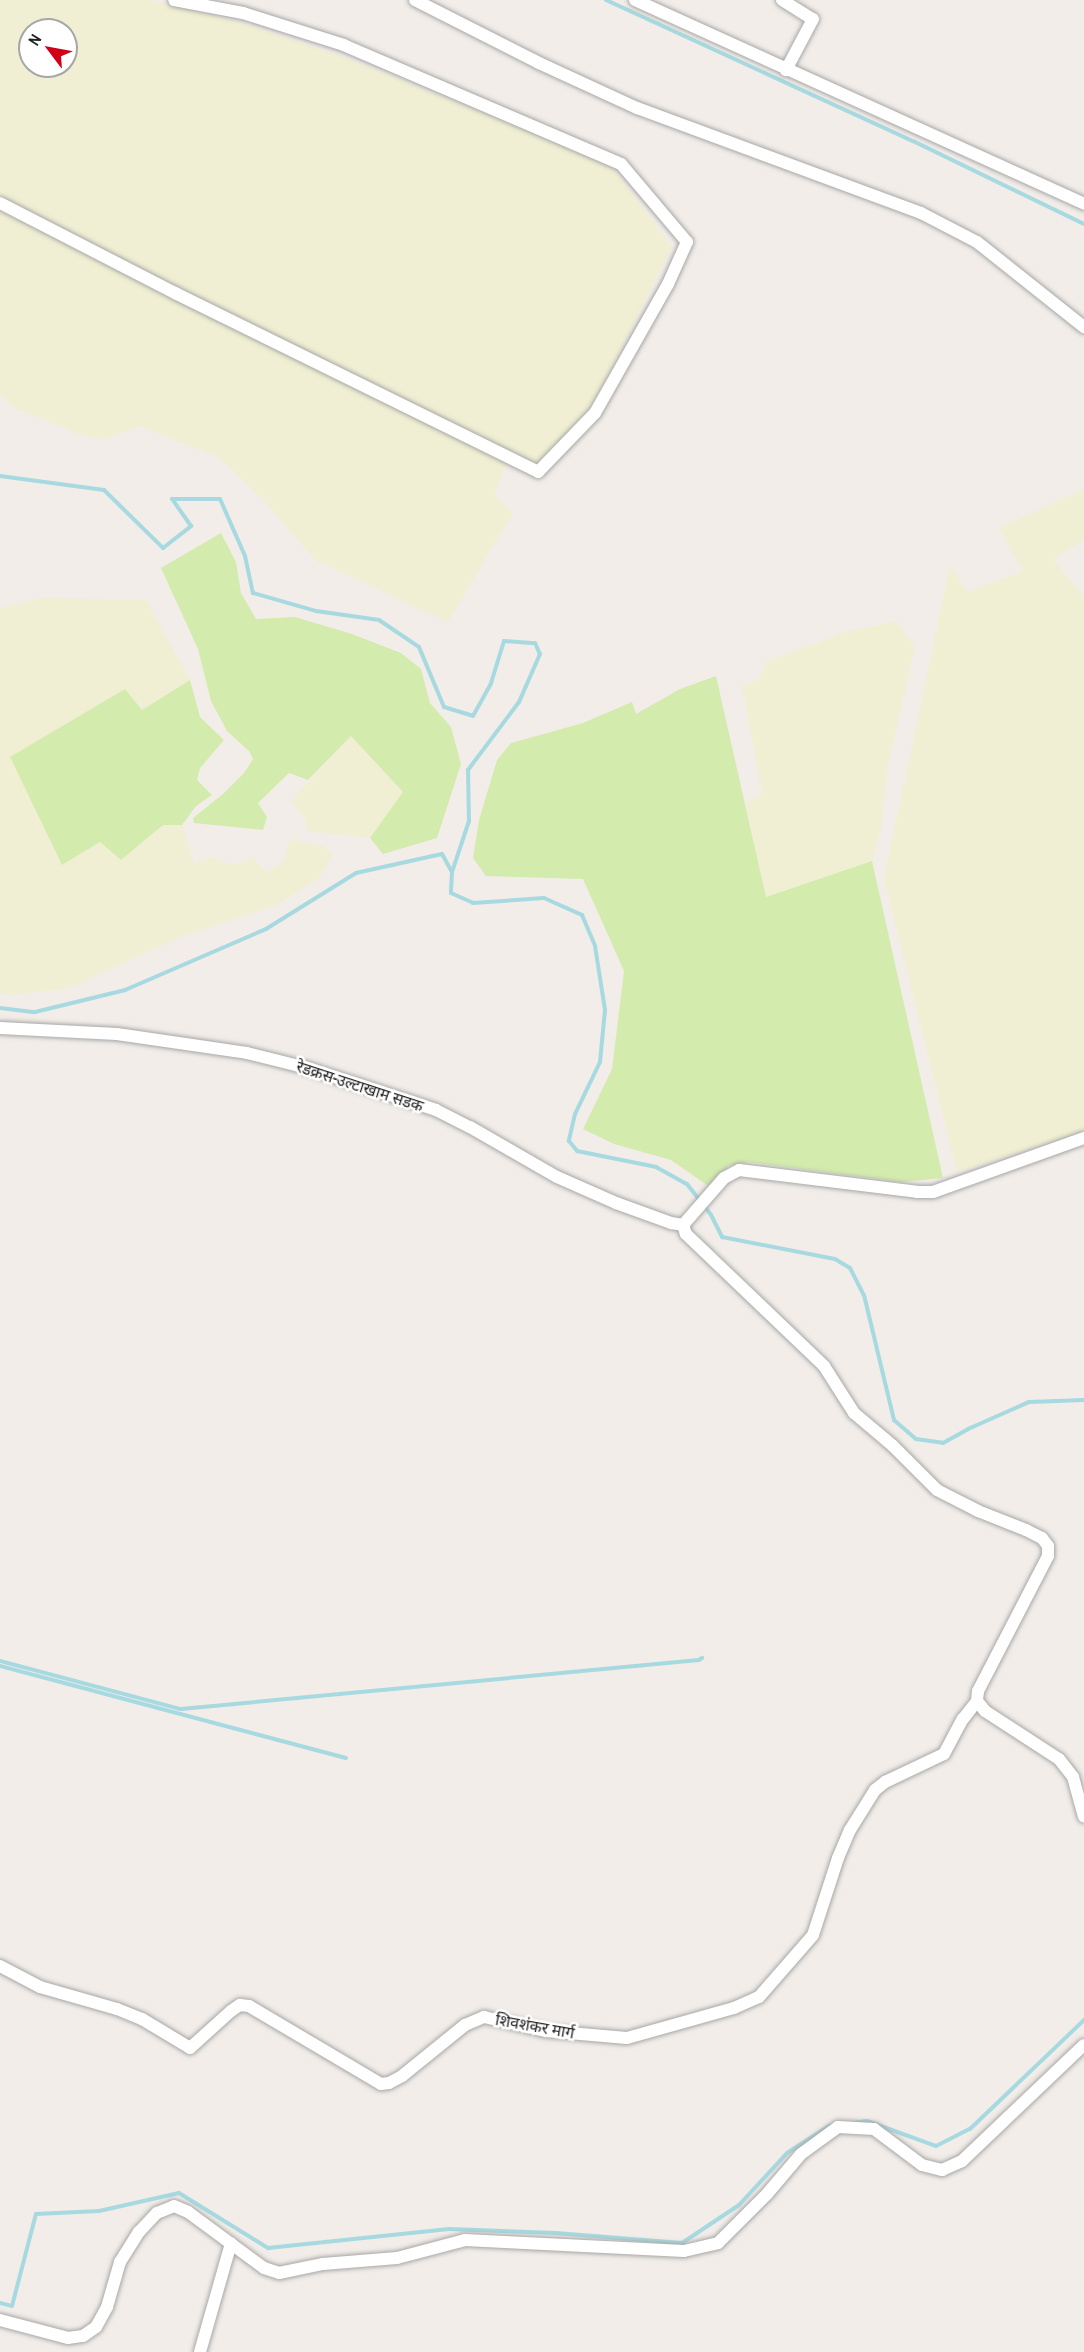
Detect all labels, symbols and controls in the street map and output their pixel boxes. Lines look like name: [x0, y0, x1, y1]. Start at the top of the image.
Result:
north arrow: [18, 18, 78, 78]
text: N: [23, 30, 46, 49]
street label: रेडक्रस-उल्टाखाम सडक: [294, 1056, 426, 1116]
street label: शिवशंकर मार्ग: [494, 2010, 576, 2042]

